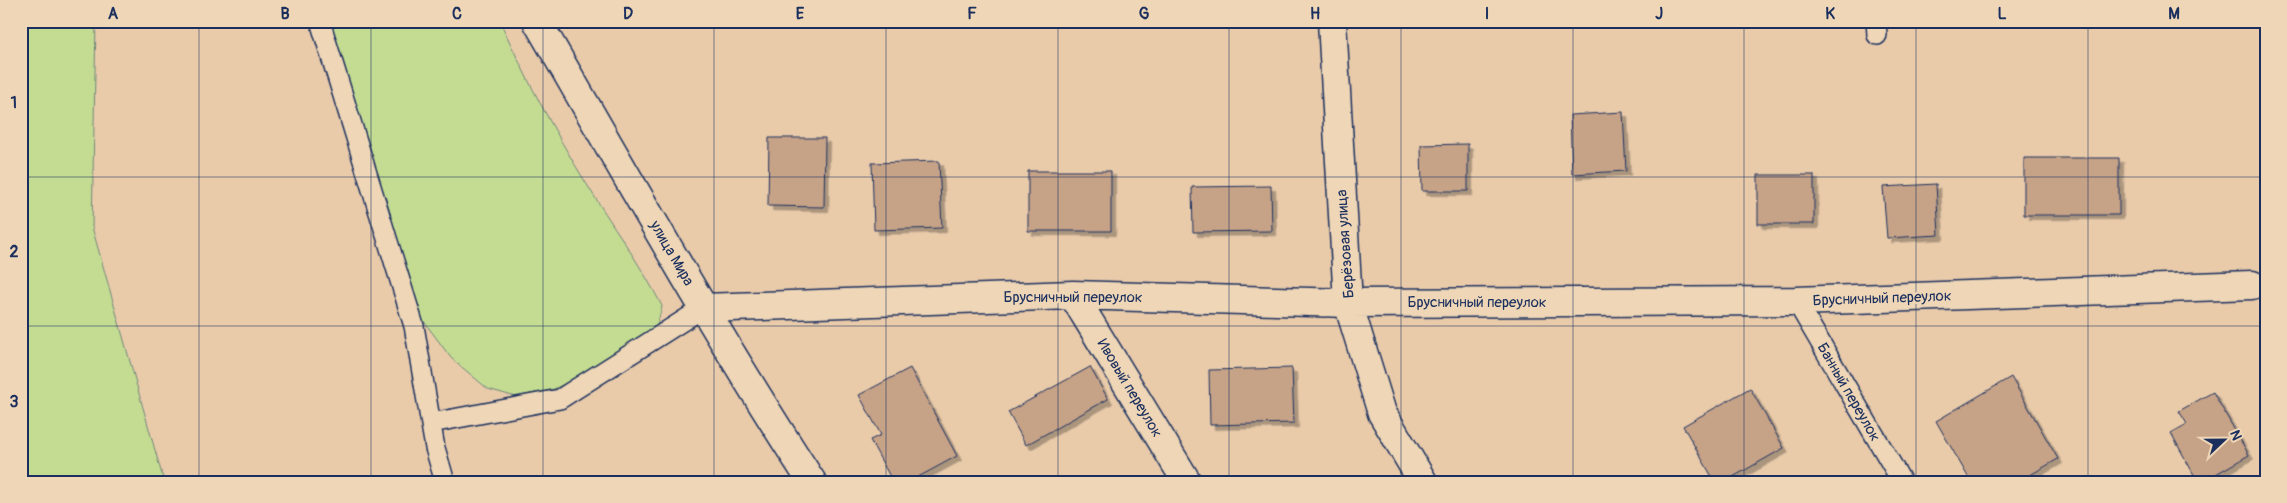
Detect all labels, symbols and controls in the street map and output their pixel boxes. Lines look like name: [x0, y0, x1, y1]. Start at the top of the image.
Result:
text: A: [108, 4, 119, 24]
text: B: [280, 4, 290, 24]
text: C: [452, 4, 462, 24]
text: D: [623, 4, 633, 24]
text: E: [796, 4, 805, 24]
text: F: [967, 4, 977, 24]
text: G: [1139, 4, 1150, 24]
text: H: [1310, 4, 1320, 24]
text: I: [1485, 4, 1489, 24]
text: J: [1655, 4, 1663, 24]
text: K: [1825, 4, 1835, 24]
text: L: [1997, 4, 2007, 24]
text: M: [2168, 4, 2180, 24]
text: 1: [11, 93, 17, 113]
street label: Берёзовая улица: [1332, 189, 1359, 299]
street label: улица Мира: [645, 216, 698, 289]
text: 2: [10, 242, 19, 262]
street label: Брусничный переулок: [1812, 287, 1952, 310]
street label: Брусничный переулок: [1003, 288, 1143, 307]
street label: Брусничный переулок: [1407, 293, 1547, 312]
street label: Ивовый переулок: [1093, 336, 1167, 441]
street label: Банный переулок: [1813, 340, 1885, 445]
text: 3: [10, 392, 19, 412]
north arrow: [2200, 416, 2250, 466]
text: N: [2226, 428, 2245, 443]

